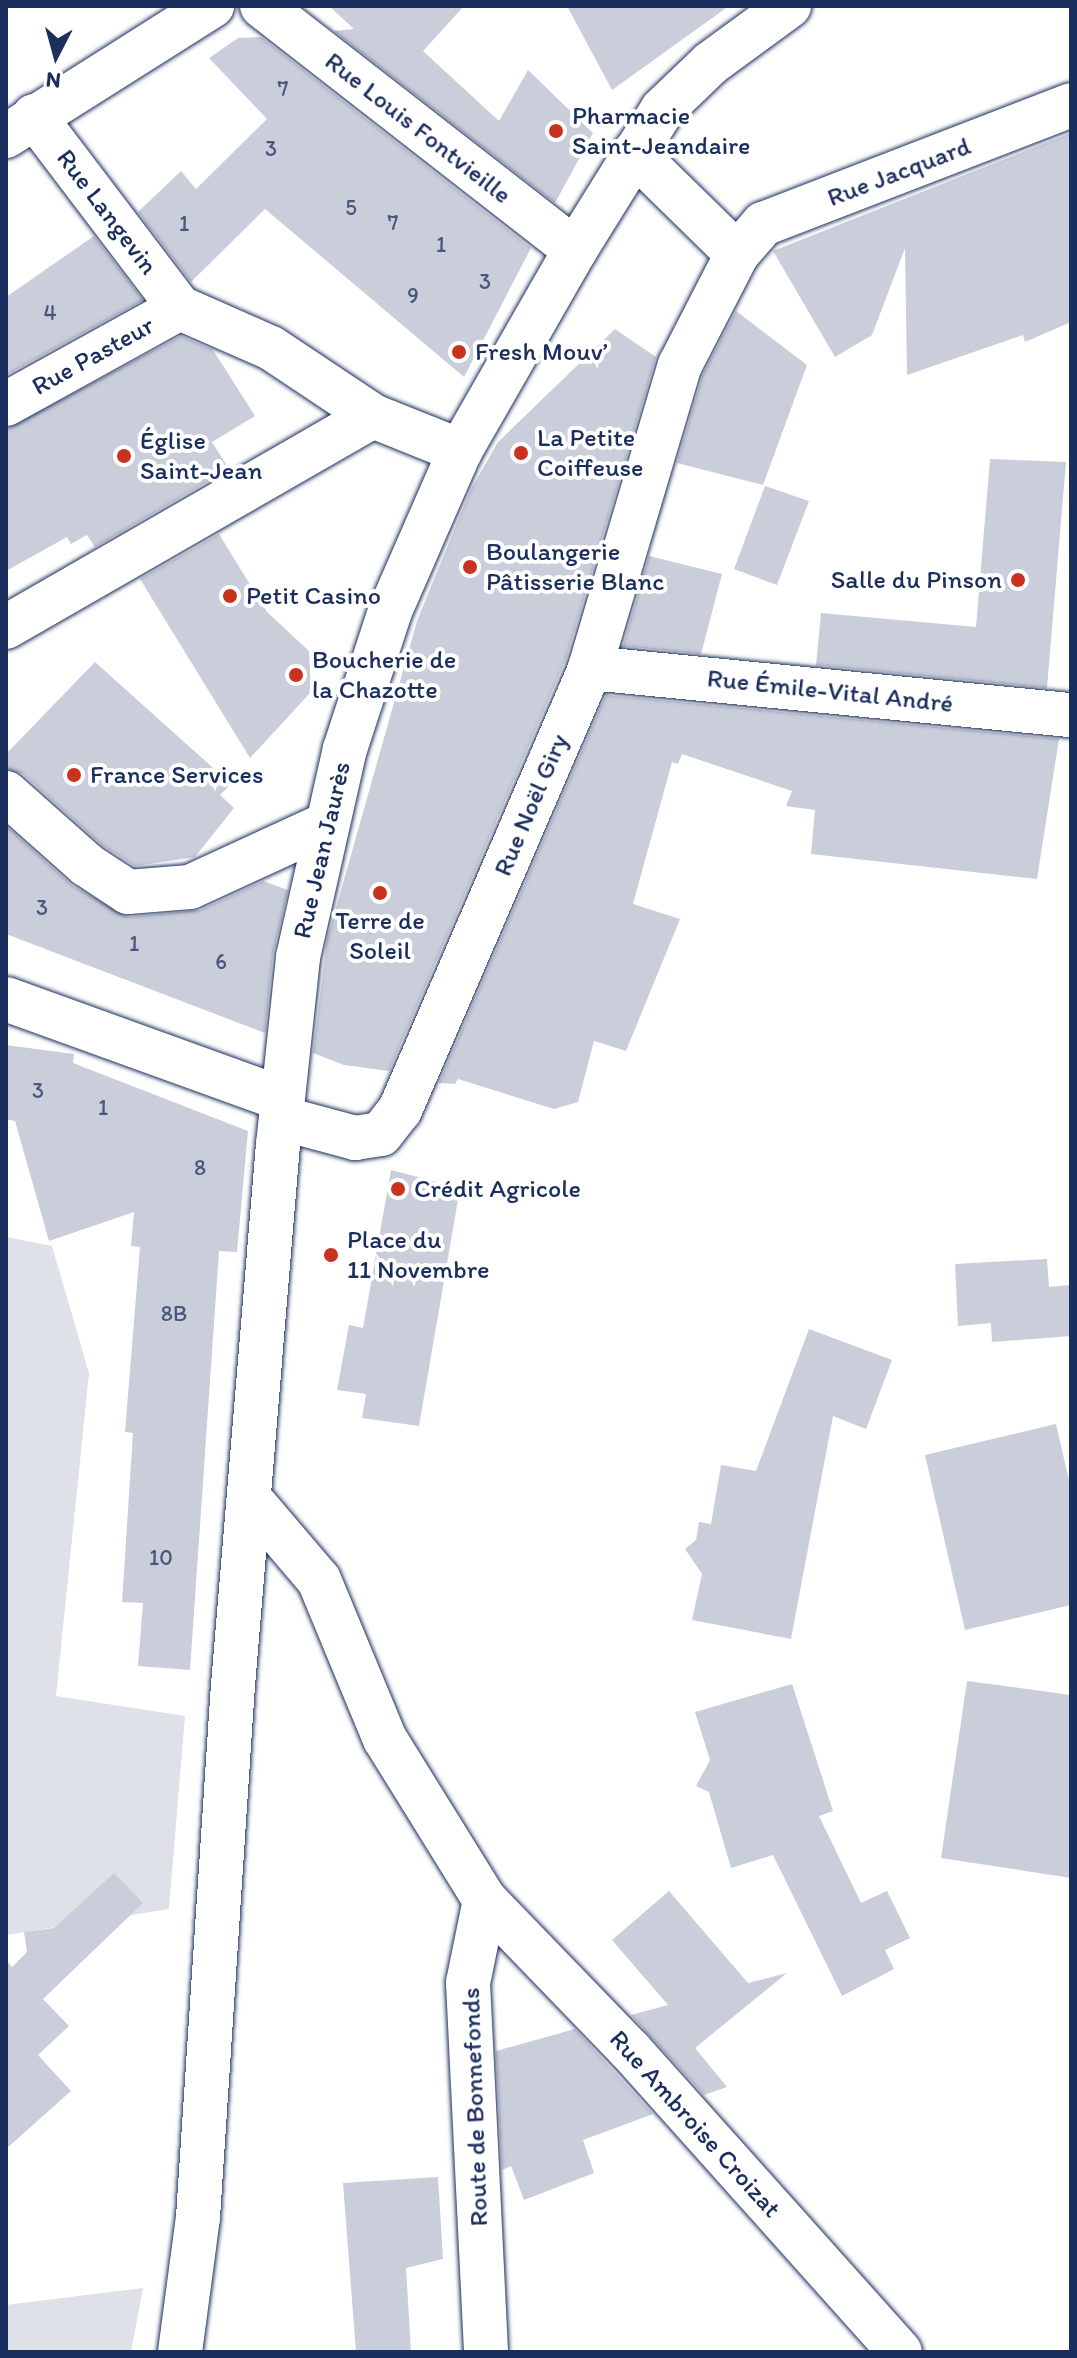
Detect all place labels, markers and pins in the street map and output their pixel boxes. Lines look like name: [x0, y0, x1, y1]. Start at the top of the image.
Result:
place label: Pharmacie Saint-Jeandaire: [572, 100, 750, 162]
marker: Pharmacie Saint-Jeandaire: [547, 122, 565, 140]
place label: Fresh Mouv’: [475, 336, 607, 368]
marker: Fresh Mouv’: [450, 343, 468, 361]
place label: La Petite Coiffeuse: [537, 422, 643, 484]
place label: Église Saint-Jean: [140, 425, 262, 486]
marker: La Petite Coiffeuse: [512, 444, 530, 462]
marker: Église Saint-Jean: [115, 447, 133, 465]
place label: Boulangerie Pâtisserie Blanc: [486, 536, 664, 598]
marker: Boulangerie Pâtisserie Blanc: [461, 558, 479, 576]
place label: Salle du Pinson: [831, 564, 1002, 596]
marker: Salle du Pinson: [1009, 571, 1027, 589]
place label: Petit Casino: [246, 580, 380, 612]
marker: Petit Casino: [221, 587, 239, 605]
place label: Boucherie de la Chazotte: [312, 644, 456, 706]
marker: Boucherie de la Chazotte: [287, 666, 305, 684]
place label: France Services: [90, 759, 264, 791]
marker: France Services: [65, 766, 83, 784]
marker: Terre de Soleil: [371, 884, 389, 902]
place label: Terre de Soleil: [335, 905, 425, 966]
place label: Crédit Agricole: [414, 1173, 581, 1205]
marker: Crédit Agricole: [389, 1180, 407, 1198]
place label: Place du 11 Novembre: [347, 1224, 490, 1286]
marker: Place du 11 Novembre: [322, 1246, 340, 1264]

